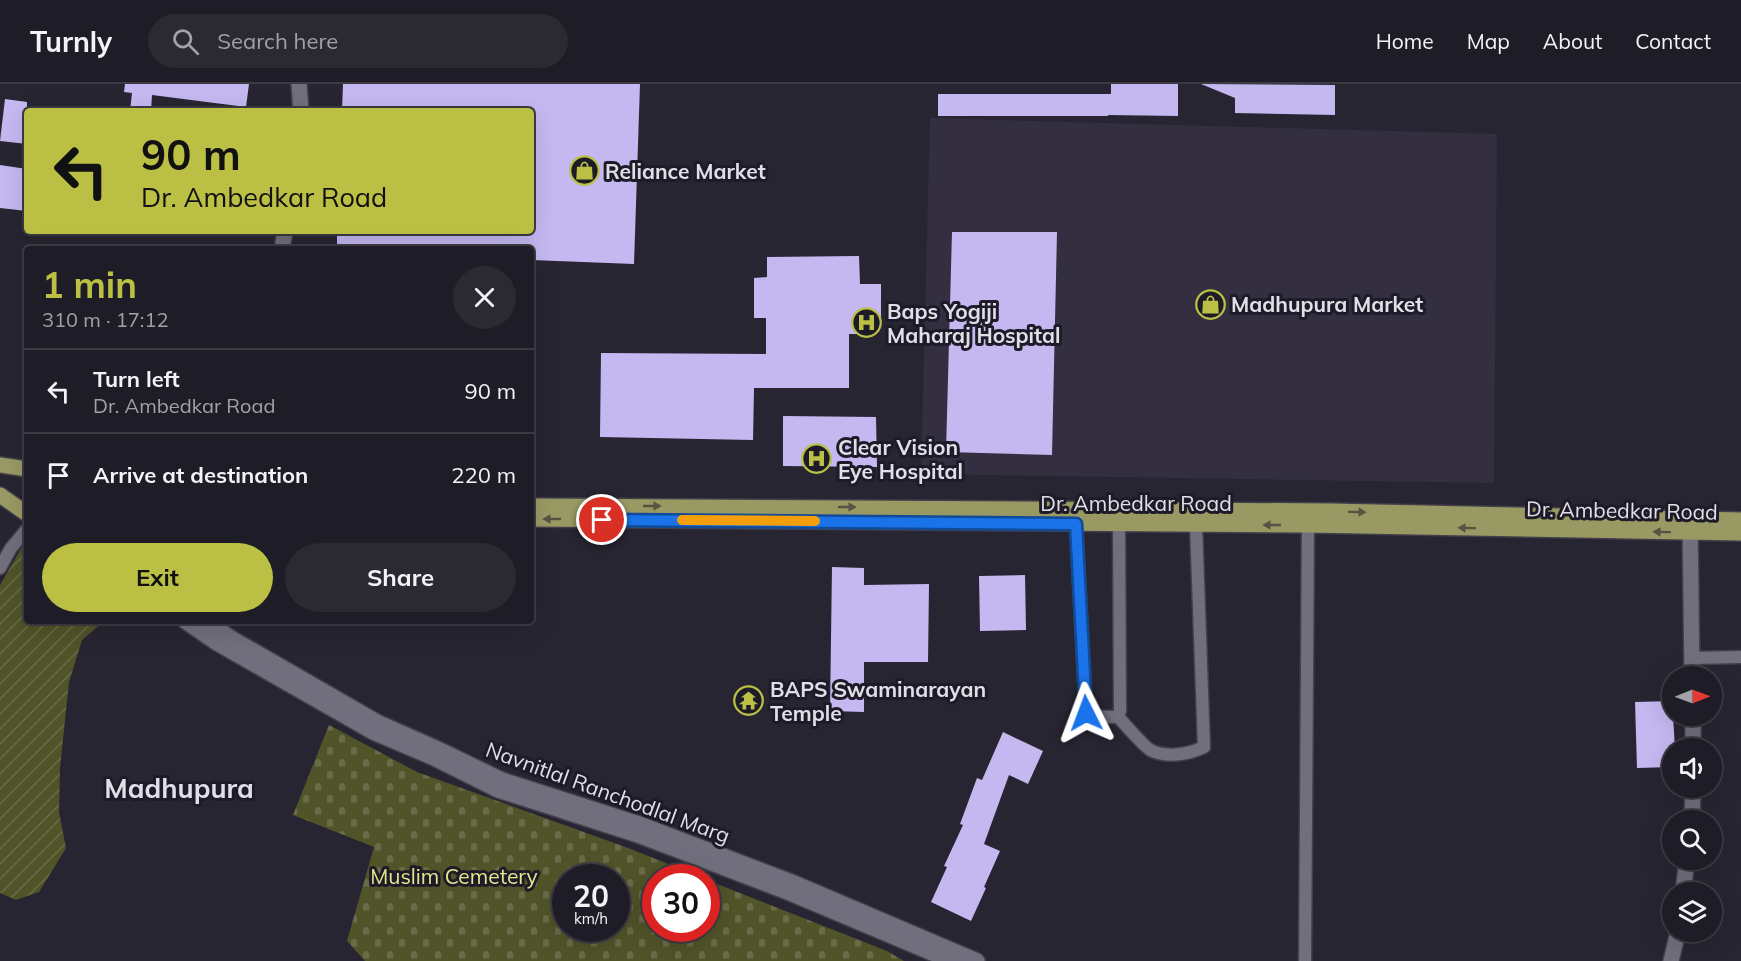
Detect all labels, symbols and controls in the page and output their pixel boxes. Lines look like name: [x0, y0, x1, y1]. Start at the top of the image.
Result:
search box: [148, 14, 568, 68]
text: Turnly: [30, 24, 112, 59]
icon: search: [169, 25, 202, 58]
text: Search here: [217, 27, 338, 55]
text: Home: [1376, 28, 1434, 54]
text: Map: [1467, 28, 1510, 54]
text: About: [1543, 28, 1602, 54]
text: Contact: [1635, 28, 1711, 54]
text: 90 m: [141, 128, 241, 181]
icon: left: [42, 132, 120, 210]
shop icon: Reliance Market: [568, 155, 600, 187]
place label: Reliance Market: [605, 158, 766, 184]
text: Dr. Ambedkar Road: [141, 180, 387, 214]
text: 1 min: [42, 262, 137, 307]
button: close: [453, 266, 516, 329]
shop icon: Madhupura Market: [1194, 288, 1226, 320]
place label: Madhupura Market: [1231, 291, 1423, 317]
place label: Baps Yogiji Maharaj Hospital: [887, 298, 1061, 348]
text: 310 m · 17:12: [42, 307, 168, 332]
hospital icon: Baps Yogiji Maharaj Hospital: [850, 307, 882, 339]
text: Turn left: [93, 365, 180, 393]
icon: left: [42, 375, 75, 408]
text: 90 m: [465, 377, 516, 405]
text: Dr. Ambedkar Road: [93, 393, 275, 418]
place label: Clear Vision Eye Hospital: [838, 434, 963, 484]
hospital icon: Clear Vision Eye Hospital: [801, 443, 833, 475]
icon: arrive: [42, 459, 75, 492]
text: Arrive at destination: [93, 461, 308, 489]
text: 220 m: [451, 461, 516, 489]
street label: Dr. Ambedkar Road: [1040, 490, 1232, 516]
pin: [576, 494, 627, 545]
street label: Dr. Ambedkar Road: [1526, 495, 1718, 525]
one-way arrow: [643, 501, 662, 511]
one-way arrow: [838, 502, 857, 512]
icon: arrive: [585, 503, 618, 536]
one-way arrow: [1348, 507, 1367, 516]
one-way arrow: [542, 515, 561, 524]
one-way arrow: [1262, 520, 1281, 530]
one-way arrow: [1457, 523, 1476, 533]
one-way arrow: [1652, 527, 1671, 536]
button: Exit: [42, 543, 273, 612]
button: Share: [285, 543, 516, 612]
north arrow: [1662, 666, 1722, 726]
map controls: [1662, 666, 1722, 942]
place label: BAPS Swaminarayan Temple: [770, 676, 986, 726]
position arrow: [1054, 681, 1118, 745]
temple icon: BAPS Swaminarayan Temple: [733, 685, 765, 717]
street label: Navnitlal Ranchodlal Marg: [483, 736, 733, 848]
button: sound: [1662, 738, 1722, 798]
district label: Madhupura: [104, 771, 254, 805]
button: search: [1662, 810, 1722, 870]
park label: Muslim Cemetery: [370, 863, 538, 889]
speed limit sign: 30: [642, 864, 720, 942]
text: 20: [573, 877, 609, 915]
button: layers: [1662, 882, 1722, 942]
text: km/h: [574, 909, 608, 928]

